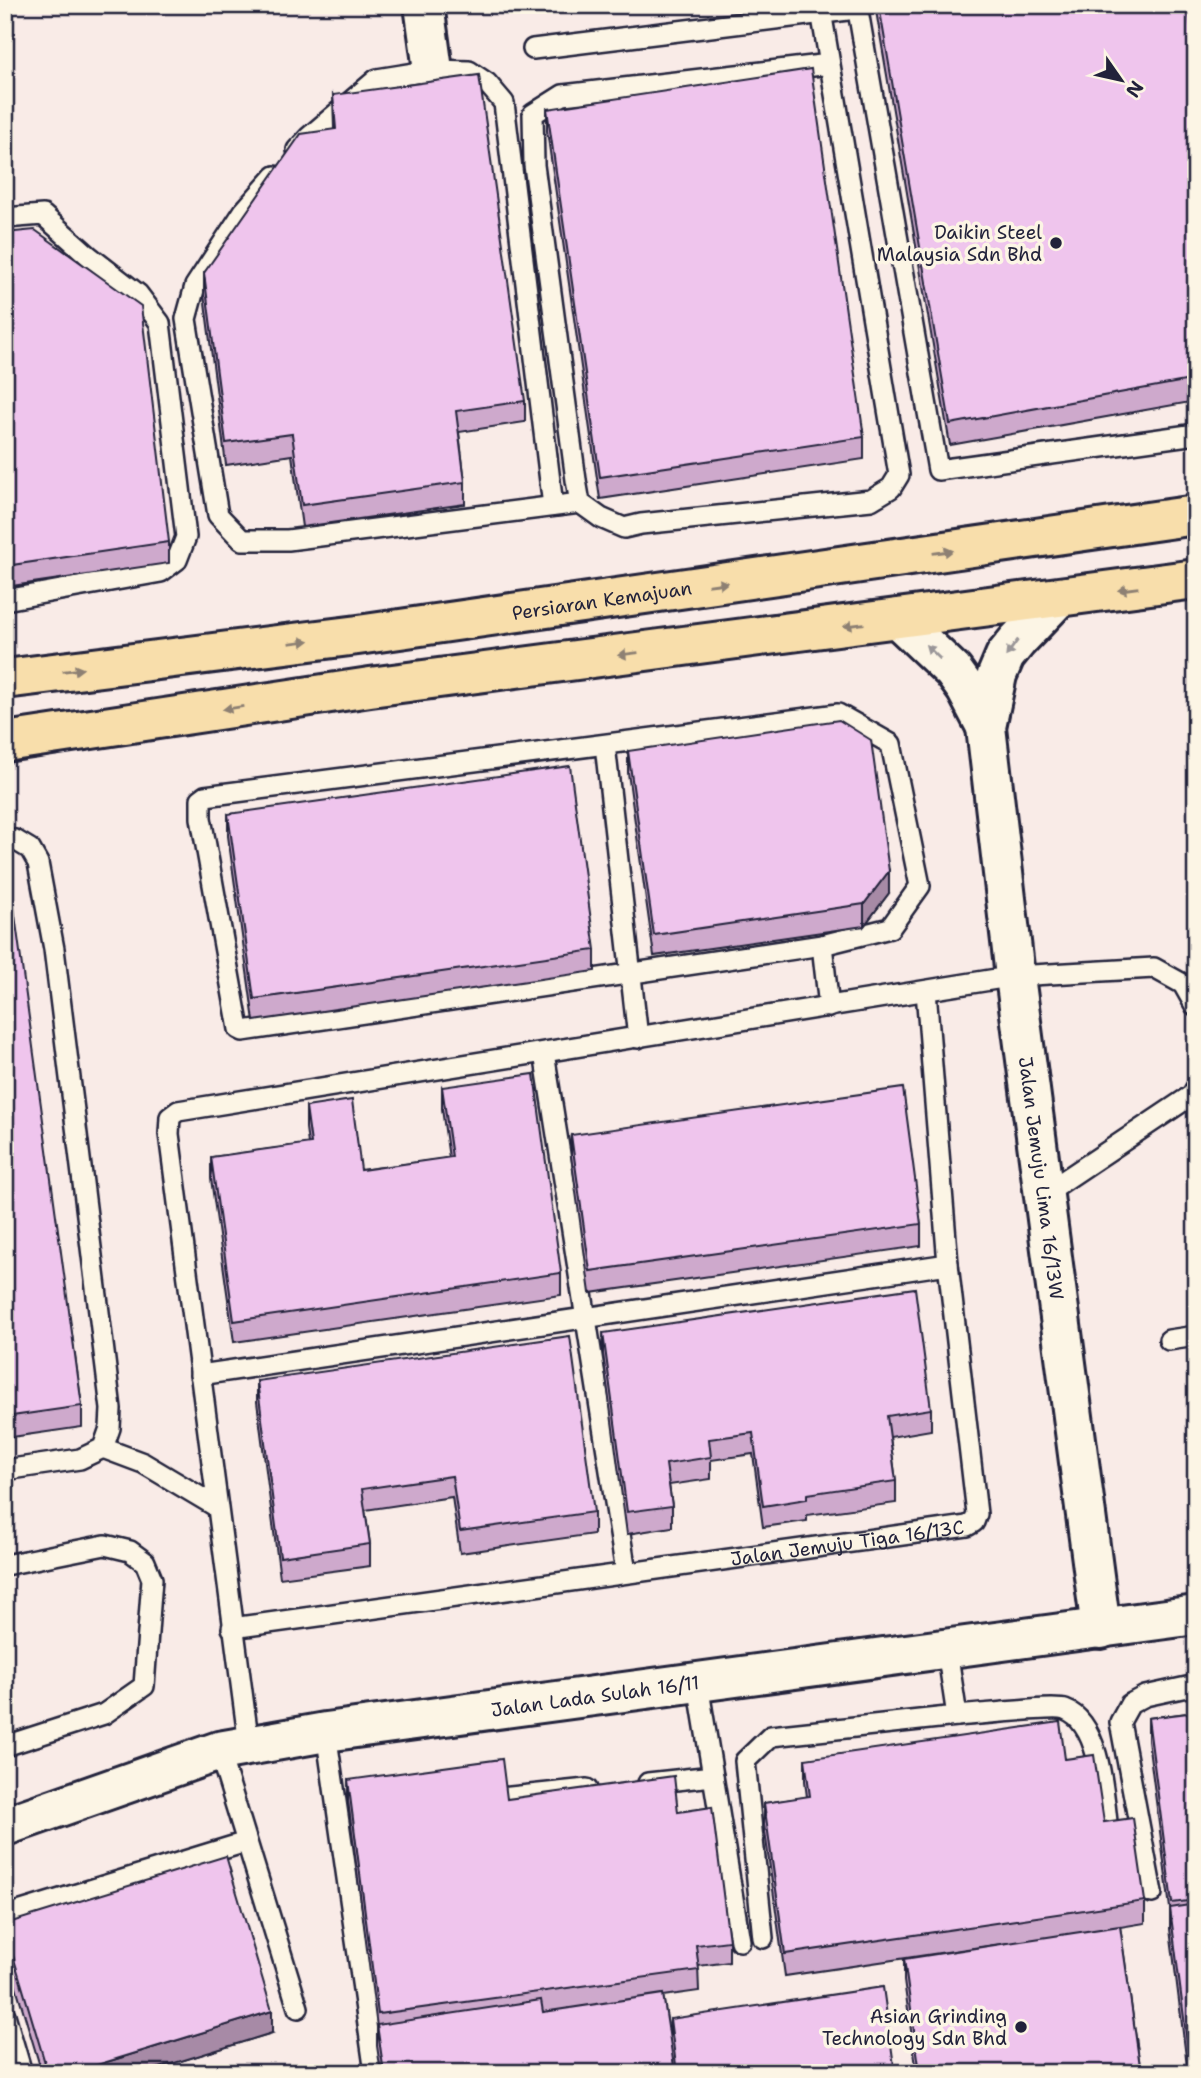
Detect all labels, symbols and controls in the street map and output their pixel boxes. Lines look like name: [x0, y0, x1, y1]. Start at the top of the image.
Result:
north arrow: [1086, 46, 1156, 116]
text: N: [1120, 76, 1149, 102]
place label: Daikin Steel Malaysia Sdn Bhd: [877, 220, 1042, 267]
marker: Daikin Steel Malaysia Sdn Bhd: [1048, 235, 1064, 251]
one-way arrow: [933, 546, 955, 557]
street label: Persiaran Kemajuan: [510, 575, 693, 625]
one-way arrow: [707, 578, 729, 589]
one-way arrow: [1117, 583, 1139, 594]
one-way arrow: [843, 620, 865, 631]
one-way arrow: [288, 636, 310, 647]
one-way arrow: [1004, 639, 1019, 657]
one-way arrow: [925, 645, 942, 661]
one-way arrow: [617, 648, 639, 659]
one-way arrow: [62, 665, 84, 676]
one-way arrow: [222, 703, 244, 714]
street label: Jalan Jemuju Lima 16/13W: [1013, 1055, 1070, 1301]
street label: Jalan Jemuju Tiga 16/13C: [729, 1514, 965, 1571]
street label: Jalan Lada Sulah 16/11: [489, 1669, 701, 1722]
place label: Asian Grinding Technology Sdn Bhd: [822, 2004, 1007, 2051]
marker: Asian Grinding Technology Sdn Bhd: [1013, 2019, 1029, 2035]

